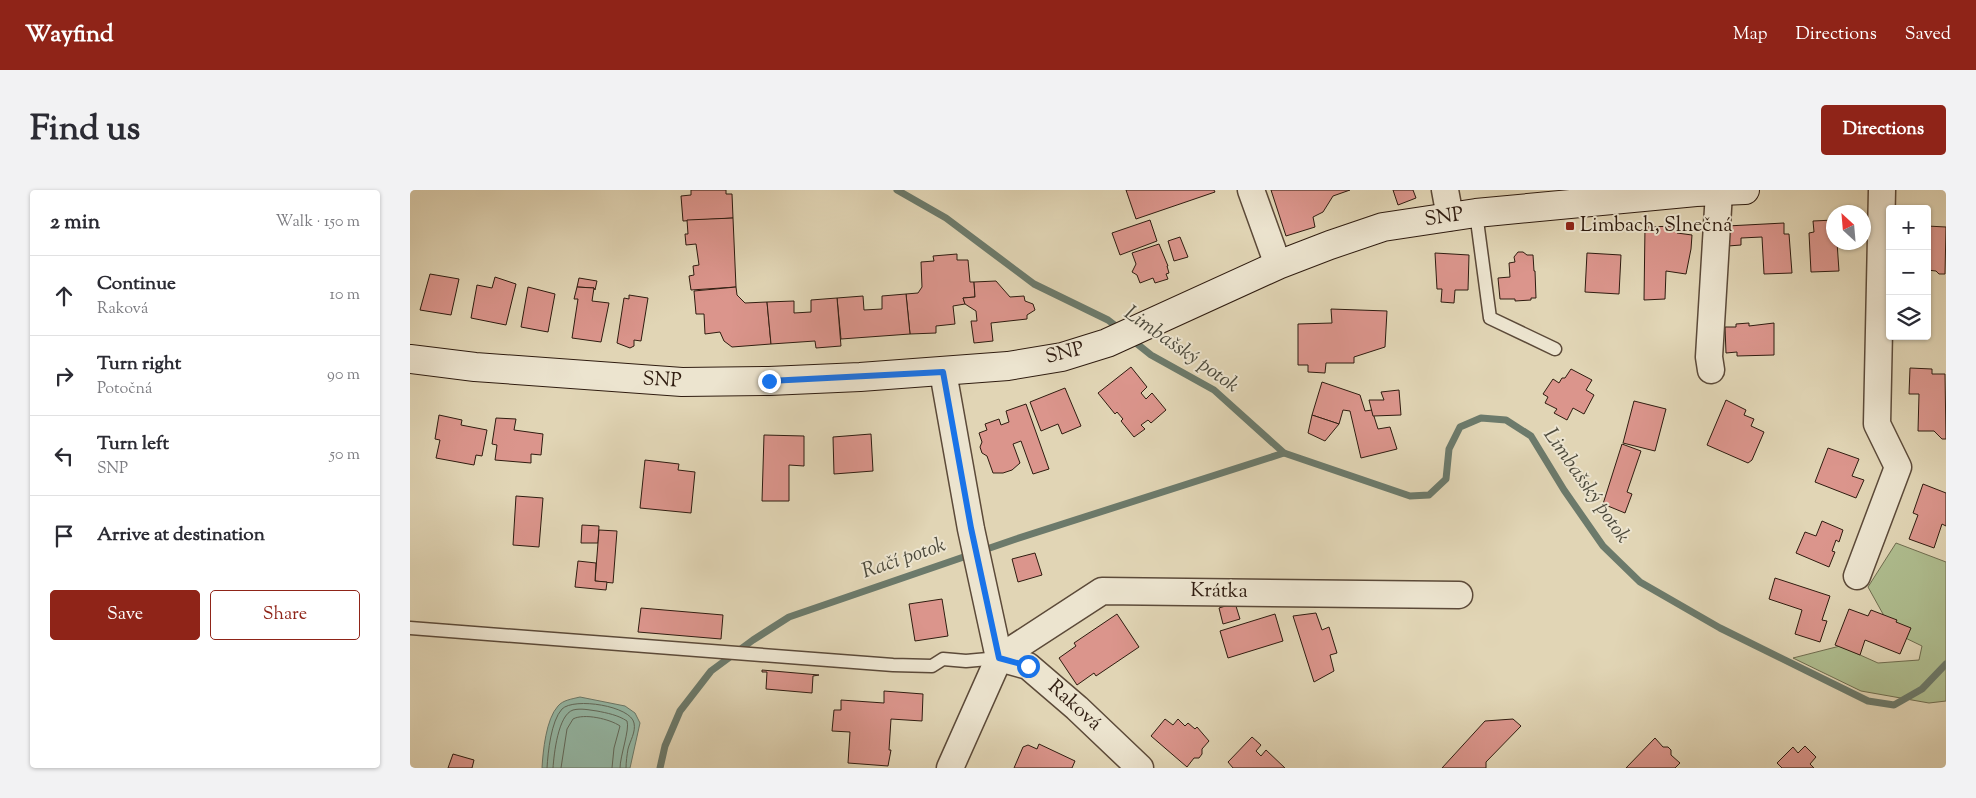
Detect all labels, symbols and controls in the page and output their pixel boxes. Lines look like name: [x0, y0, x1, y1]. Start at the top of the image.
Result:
text: Wayfind: [25, 18, 113, 52]
text: Map: [1733, 22, 1768, 48]
text: Directions: [1796, 22, 1877, 48]
text: Saved: [1905, 22, 1951, 48]
text: Find us: [30, 105, 140, 156]
button: Directions: [1821, 105, 1946, 155]
street label: SNP: [1423, 201, 1465, 235]
north arrow: [1826, 205, 1871, 250]
map controls: [1886, 205, 1931, 340]
button: +: [1886, 205, 1931, 250]
text: 2 min: [50, 208, 100, 238]
text: Walk · 150 m: [276, 211, 360, 234]
place label: Limbach, Slnečná: [1580, 212, 1732, 241]
marker: Limbach, Slnečná: [1564, 220, 1576, 232]
button: −: [1886, 250, 1931, 295]
text: Continue: [97, 271, 176, 298]
icon: ahead: [50, 282, 78, 310]
text: 10 m: [330, 284, 360, 307]
button: layers: [1886, 295, 1931, 340]
text: Raková: [97, 298, 148, 321]
water label: Limbašský potok: [1117, 299, 1245, 401]
street label: SNP: [1043, 335, 1087, 373]
text: Turn right: [97, 351, 181, 378]
icon: right: [50, 362, 78, 390]
text: 90 m: [327, 364, 360, 387]
street label: SNP: [642, 366, 682, 396]
route end: [758, 370, 781, 393]
text: Potočná: [97, 378, 152, 401]
water label: Limbašský potok: [1535, 422, 1637, 550]
text: Turn left: [97, 431, 169, 458]
icon: left: [50, 442, 78, 470]
text: 50 m: [329, 444, 360, 467]
text: SNP: [97, 458, 128, 481]
icon: arrive: [50, 522, 78, 550]
text: Arrive at destination: [97, 522, 265, 549]
water label: Račí potok: [858, 531, 950, 587]
street label: Krátka: [1190, 577, 1248, 607]
button: Save: [50, 590, 200, 640]
button: Share: [210, 590, 360, 640]
route start: [1017, 655, 1040, 678]
street label: Raková: [1040, 674, 1108, 738]

